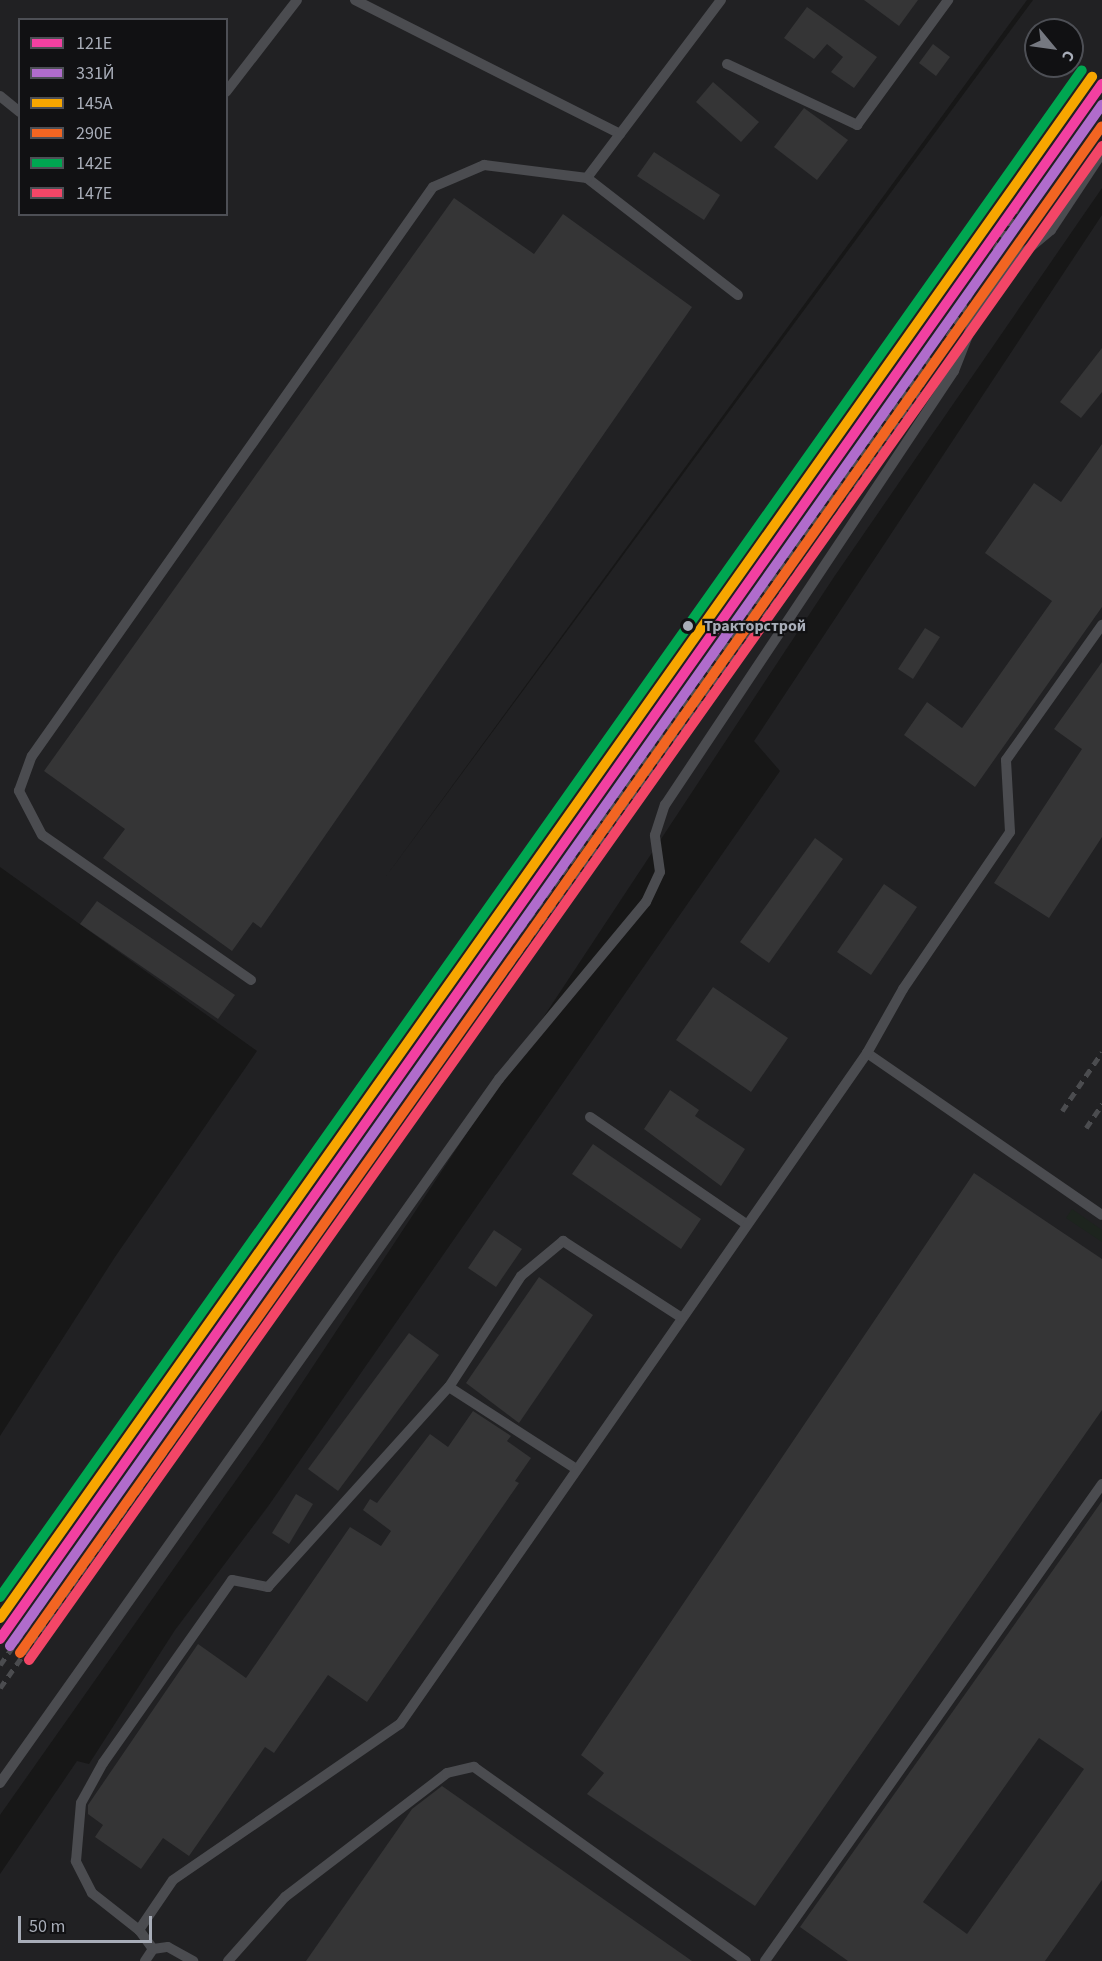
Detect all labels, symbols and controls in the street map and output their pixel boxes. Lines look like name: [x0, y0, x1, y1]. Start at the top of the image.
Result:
legend: [18, 18, 228, 216]
north arrow: [1024, 18, 1084, 78]
text: 121Е: [76, 31, 112, 56]
text: С: [1056, 46, 1080, 65]
text: 331Й: [76, 61, 115, 86]
text: 145А: [76, 91, 113, 116]
text: 290Е: [76, 121, 112, 146]
text: 142Е: [76, 151, 112, 176]
text: 147Е: [76, 181, 112, 206]
marker: Тракторстрой: [677, 615, 699, 637]
place label: Тракторстрой: [704, 616, 806, 636]
scale bar: [21, 1904, 154, 1942]
text: 50 m: [29, 1914, 65, 1939]

